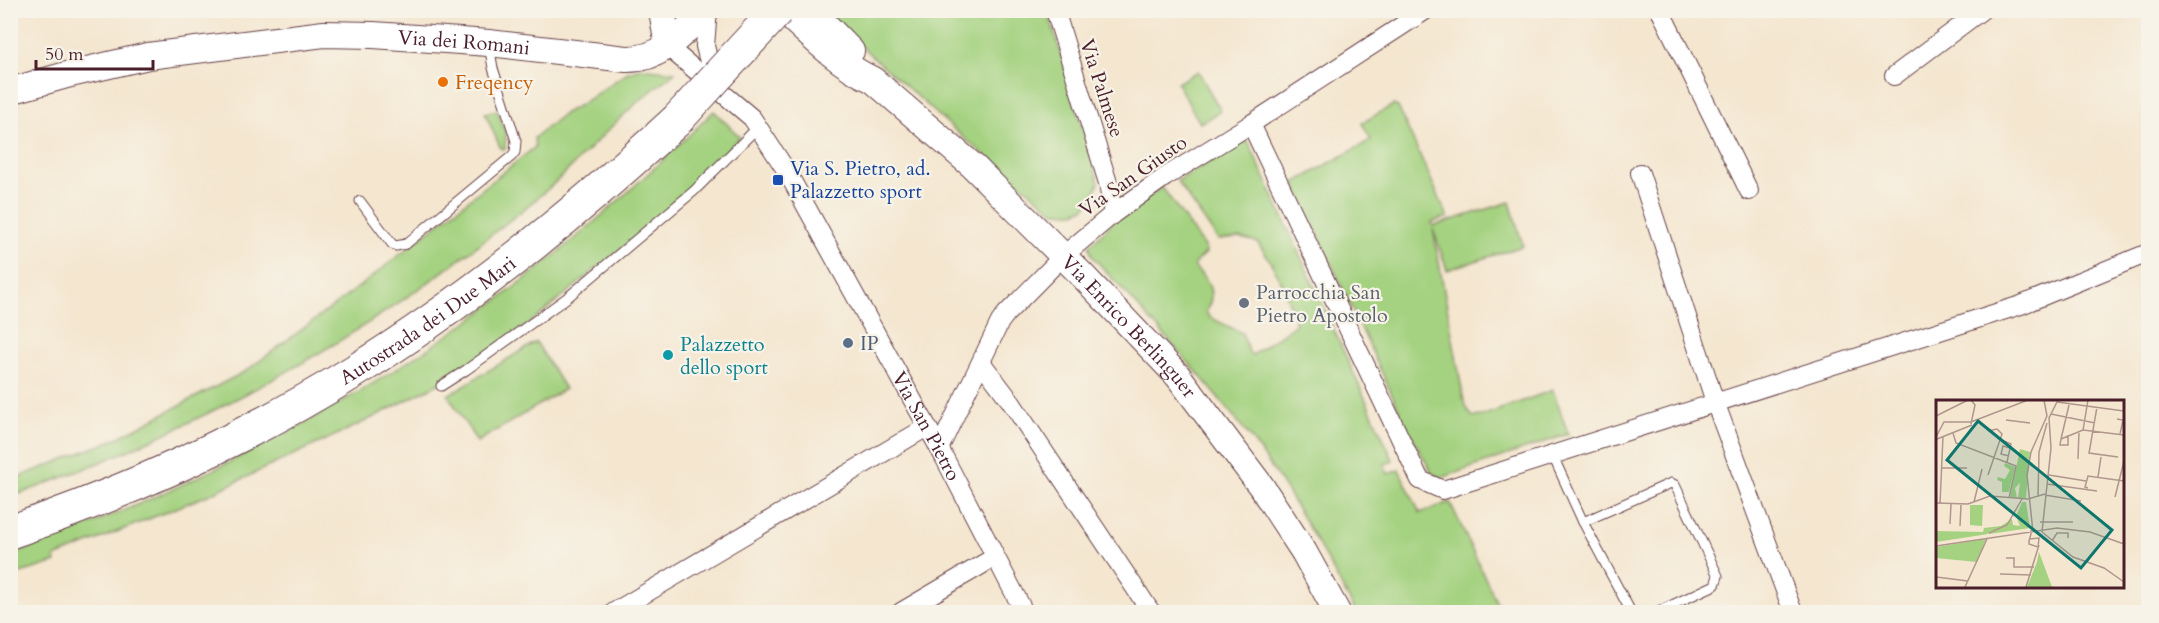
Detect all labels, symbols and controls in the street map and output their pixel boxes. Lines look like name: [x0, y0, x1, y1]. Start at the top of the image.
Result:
street label: Via dei Romani: [397, 23, 532, 61]
scale bar: [36, 33, 153, 71]
street label: Via Palmese: [1073, 35, 1131, 141]
text: 50 m: [45, 42, 84, 67]
place label: Freqency: [455, 69, 534, 96]
marker: Freqency: [436, 75, 450, 89]
street label: Via San Giusto: [1074, 129, 1192, 223]
place label: Via S. Pietro, ad. Palazzetto sport: [790, 155, 931, 205]
marker: Via S. Pietro, ad. Palazzetto sport: [771, 173, 785, 187]
street label: Via Enrico Berlinguer: [1055, 248, 1203, 404]
street label: Autostrada dei Due Mari: [334, 249, 521, 391]
place label: Parrocchia San Pietro Apostolo: [1256, 279, 1388, 329]
marker: Parrocchia San Pietro Apostolo: [1237, 296, 1251, 310]
place label: IP: [860, 330, 879, 357]
place label: Palazzetto dello sport: [680, 331, 769, 381]
marker: IP: [841, 336, 855, 350]
marker: Palazzetto dello sport: [661, 348, 675, 362]
street label: Via San Pietro: [886, 366, 967, 485]
inset map: [1936, 400, 2123, 587]

